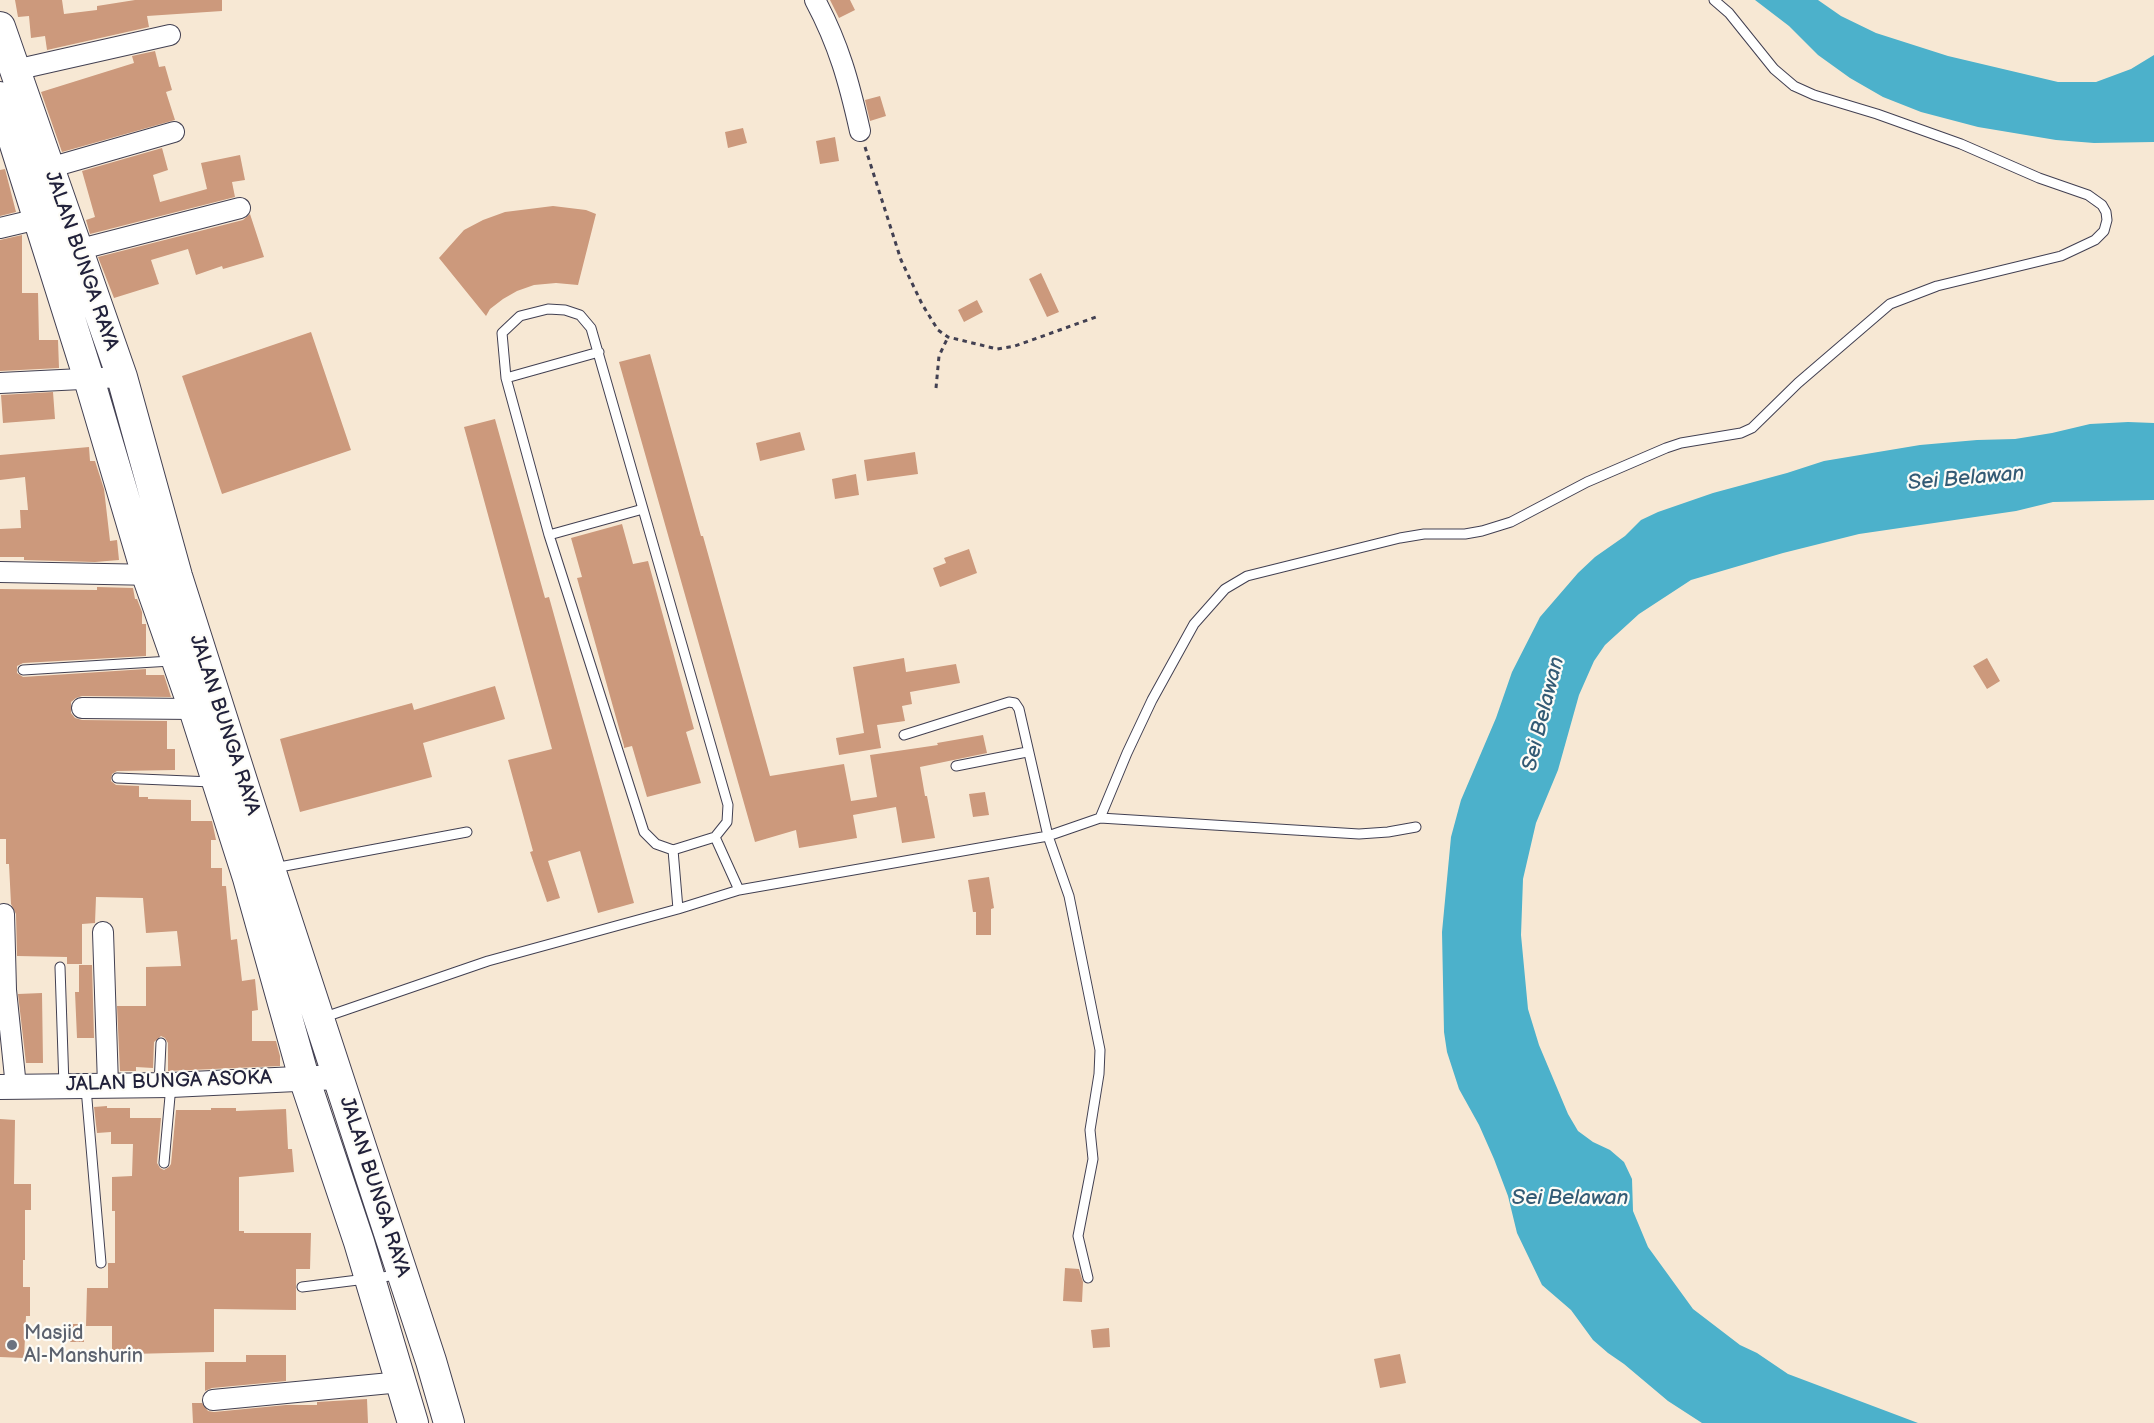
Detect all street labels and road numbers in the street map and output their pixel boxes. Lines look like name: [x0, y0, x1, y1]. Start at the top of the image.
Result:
street label: JALAN BUNGA RAYA: [39, 168, 123, 354]
street label: JALAN BUNGA RAYA: [183, 632, 265, 818]
street label: JALAN BUNGA ASOKA: [65, 1066, 273, 1098]
street label: JALAN BUNGA RAYA: [333, 1094, 415, 1280]

